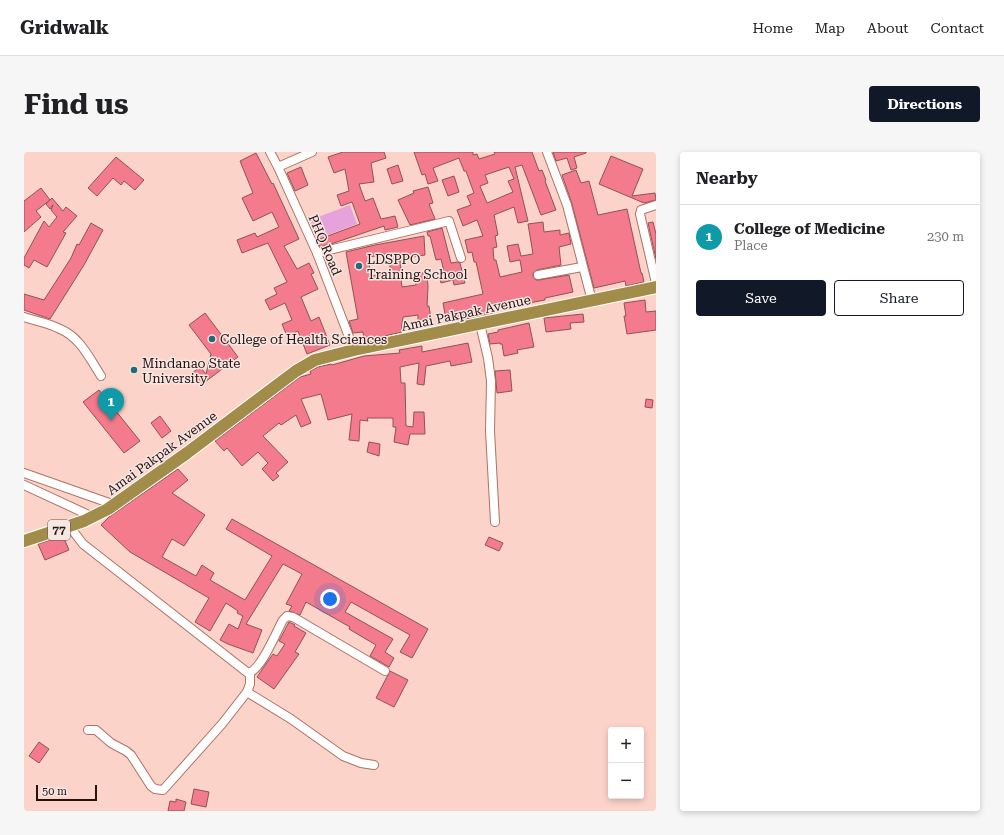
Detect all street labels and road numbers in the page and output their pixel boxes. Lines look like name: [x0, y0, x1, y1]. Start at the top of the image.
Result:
street label: PHQ Road: [305, 212, 345, 278]
street label: Amai Pakpak Avenue: [400, 292, 532, 334]
street label: Amai Pakpak Avenue: [104, 408, 220, 498]
road number: 77: [48, 520, 70, 540]

